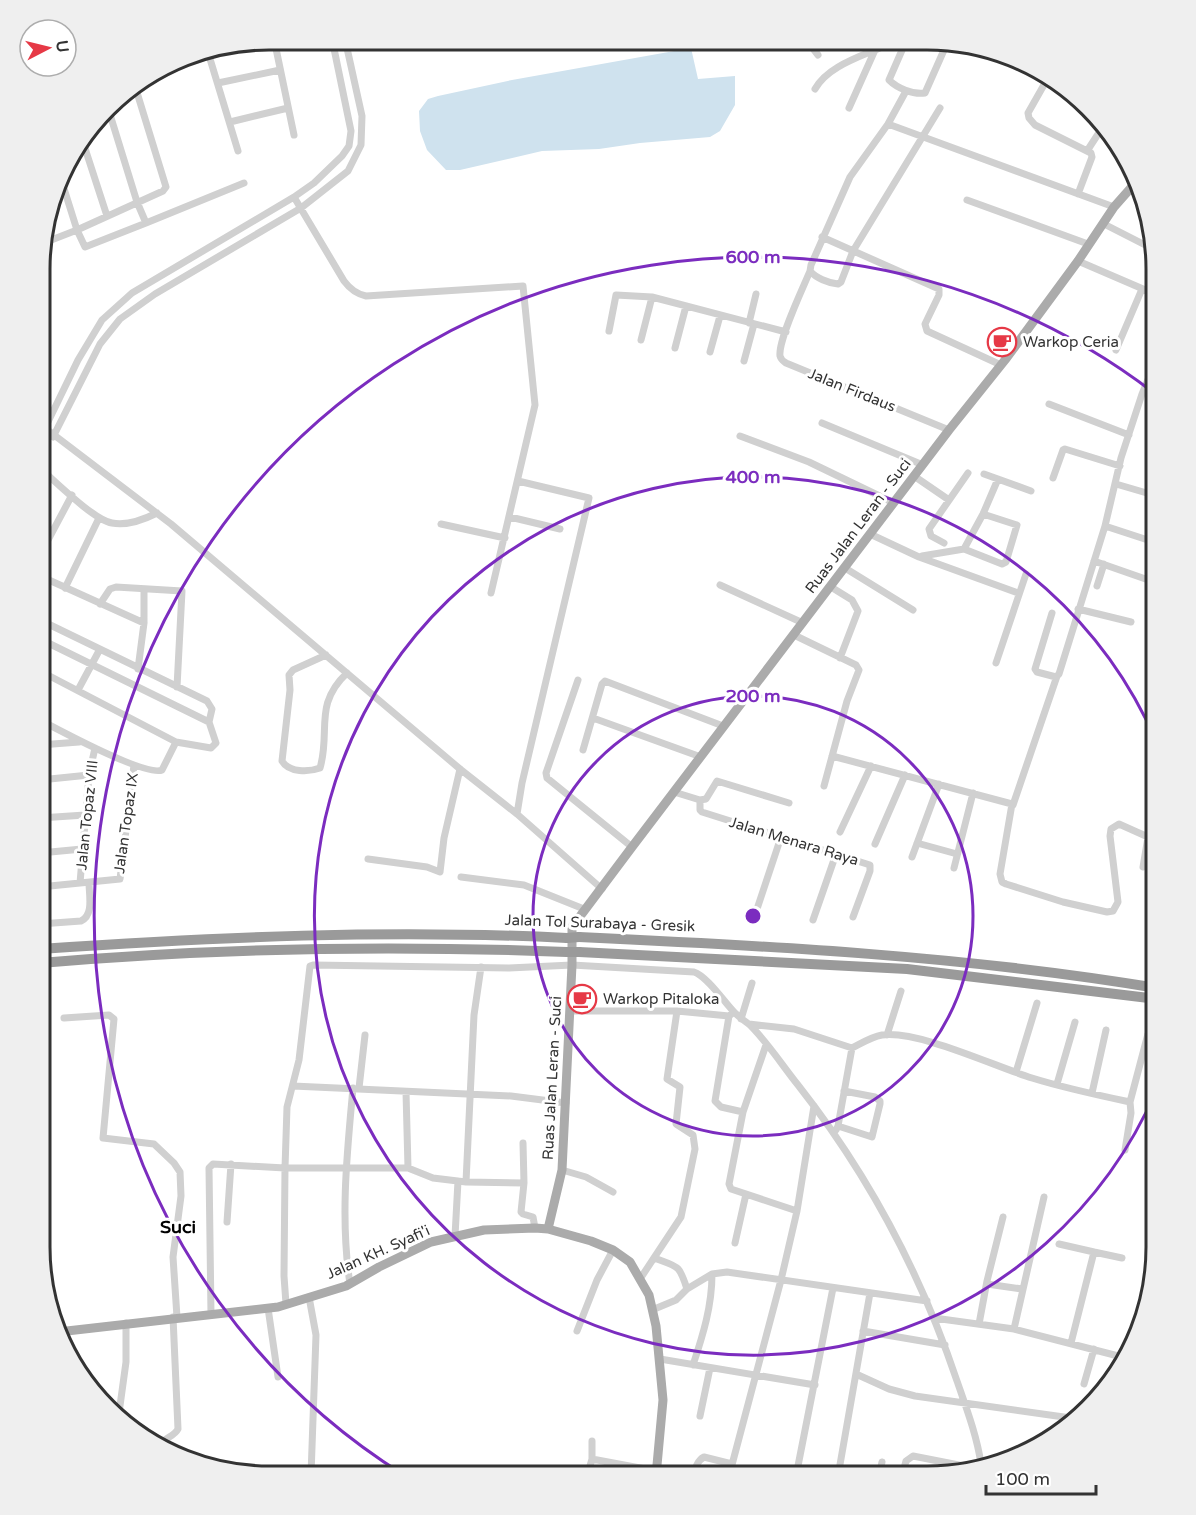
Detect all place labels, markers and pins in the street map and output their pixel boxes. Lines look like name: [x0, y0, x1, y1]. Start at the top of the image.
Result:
cafe icon: Warkop Ceria: [986, 326, 1018, 358]
place label: Warkop Ceria: [1023, 333, 1119, 351]
centre of rings: [743, 906, 763, 926]
cafe icon: Warkop Pitaloka: [566, 983, 598, 1015]
place label: Warkop Pitaloka: [603, 990, 719, 1008]

